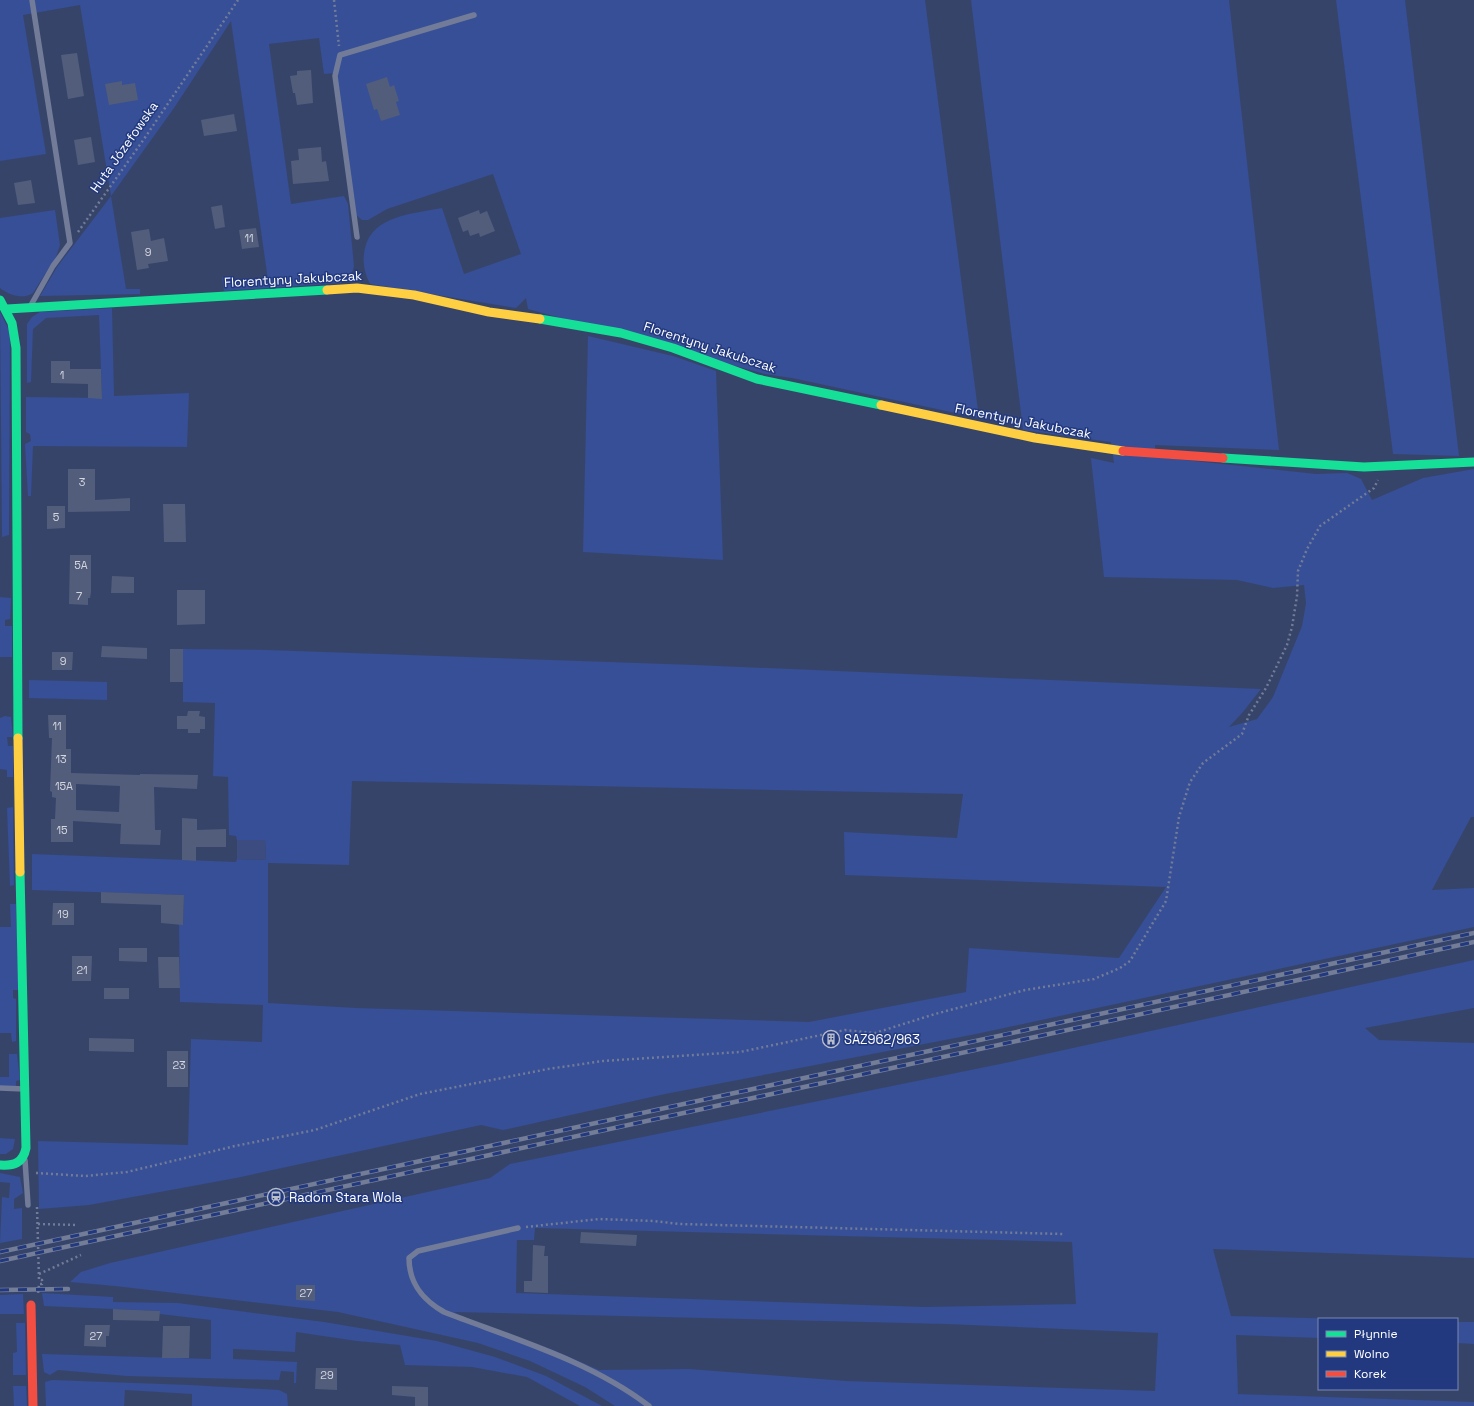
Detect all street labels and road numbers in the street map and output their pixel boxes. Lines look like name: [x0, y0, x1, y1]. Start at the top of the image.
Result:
street label: Huta Józefowska: [86, 98, 162, 196]
street label: Florentyny Jakubczak: [223, 267, 363, 291]
street label: Florentyny Jakubczak: [642, 318, 778, 376]
street label: Florentyny Jakubczak: [953, 399, 1093, 443]

